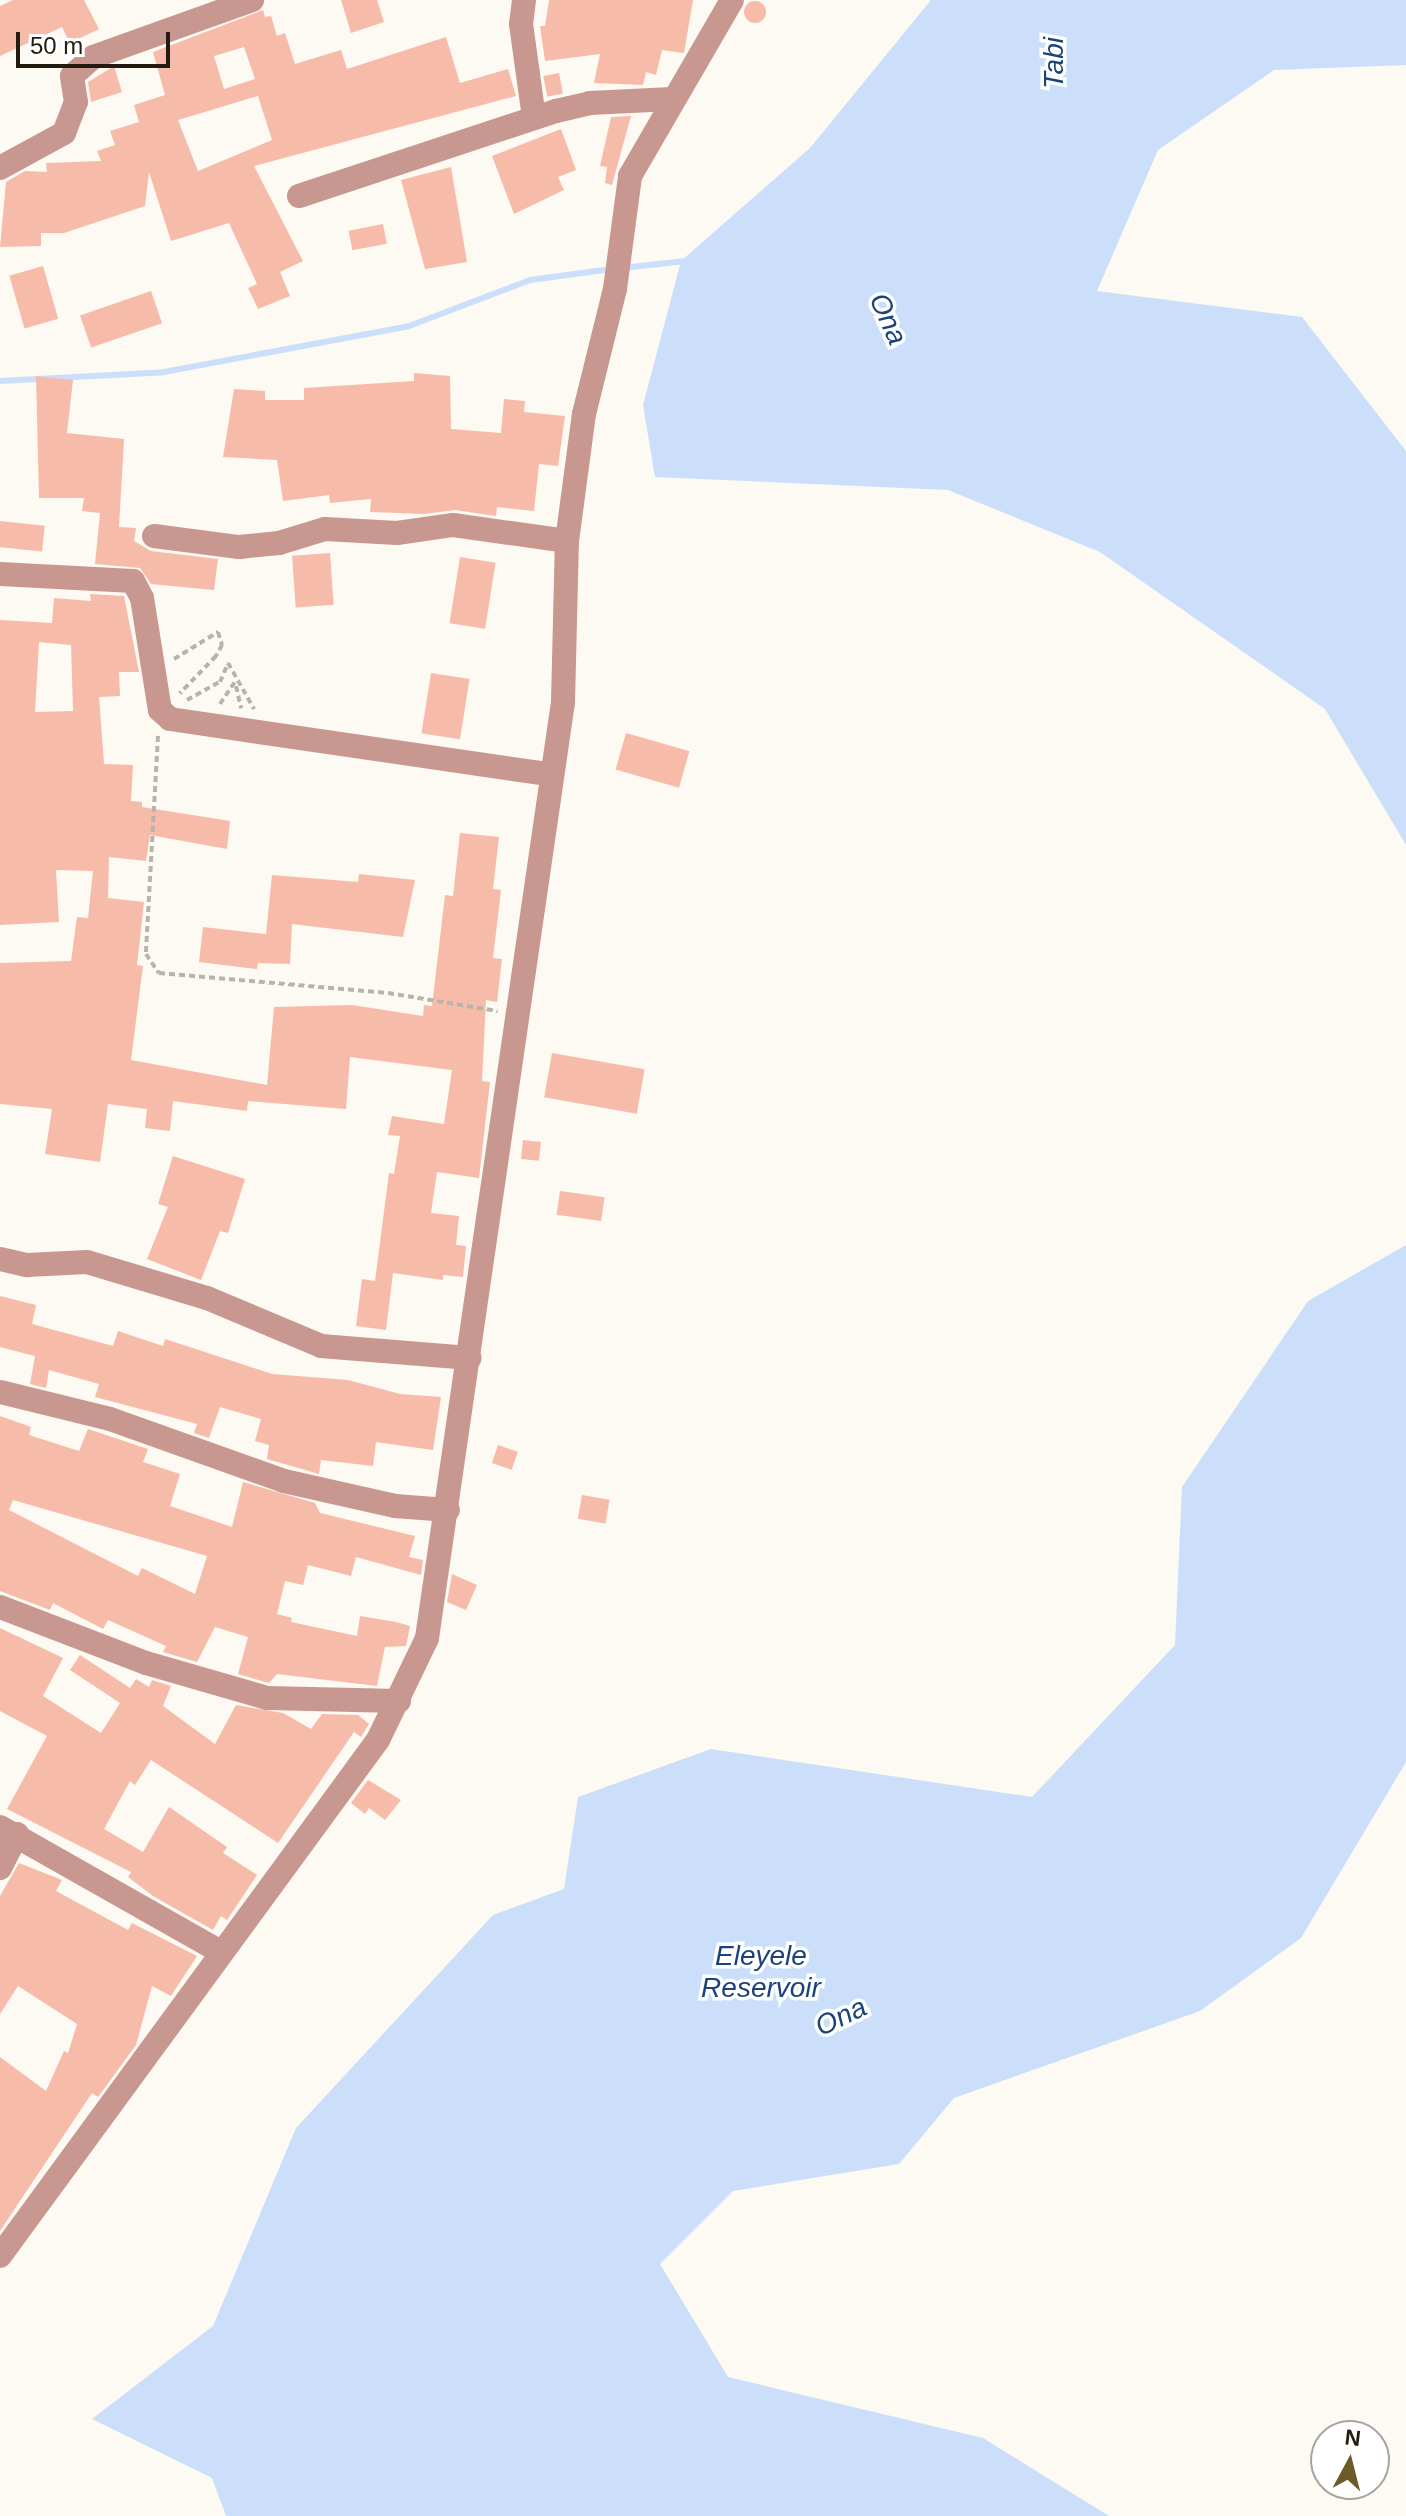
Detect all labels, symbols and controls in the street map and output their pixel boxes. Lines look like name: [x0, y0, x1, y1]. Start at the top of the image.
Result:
scale bar: [20, 16, 174, 66]
text: 50 m: [30, 32, 83, 59]
water label: Tabi: [1037, 37, 1071, 89]
water label: Ona: [862, 288, 914, 350]
water label: Eleyele Reservoir: [701, 1939, 821, 2005]
water label: Ona: [810, 1990, 872, 2044]
north arrow: [1310, 2420, 1390, 2500]
text: N: [1343, 2424, 1362, 2451]

